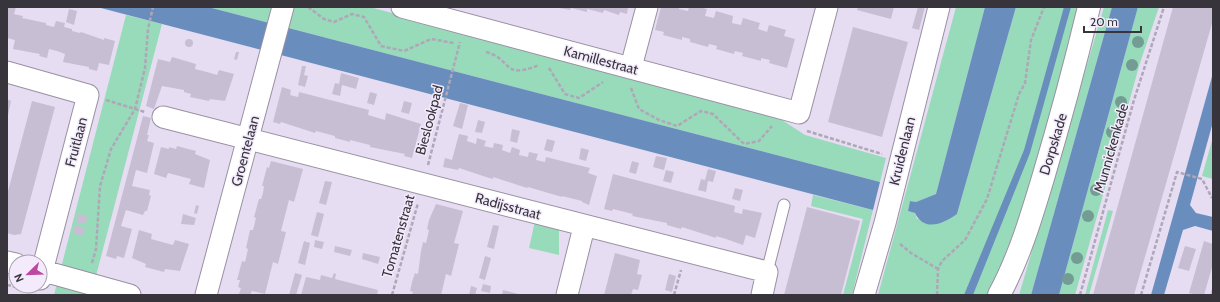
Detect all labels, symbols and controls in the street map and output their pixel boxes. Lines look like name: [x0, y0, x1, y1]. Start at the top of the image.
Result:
scale bar: [1084, 8, 1141, 34]
text: 20 m: [1090, 14, 1118, 29]
street label: Kamillestraat: [562, 41, 641, 79]
street label: Bieslookpad: [411, 83, 447, 157]
street label: Munnickenkade: [1090, 101, 1132, 195]
street label: Dorpskade: [1035, 111, 1071, 177]
street label: Groentelaan: [227, 113, 263, 188]
street label: Fruitlaan: [61, 115, 91, 169]
street label: Kruidenlaan: [885, 115, 919, 187]
street label: Radijsstraat: [473, 189, 543, 223]
street label: Tomatenstraat: [378, 192, 419, 280]
north arrow: [8, 254, 48, 294]
text: N: [11, 272, 27, 284]

